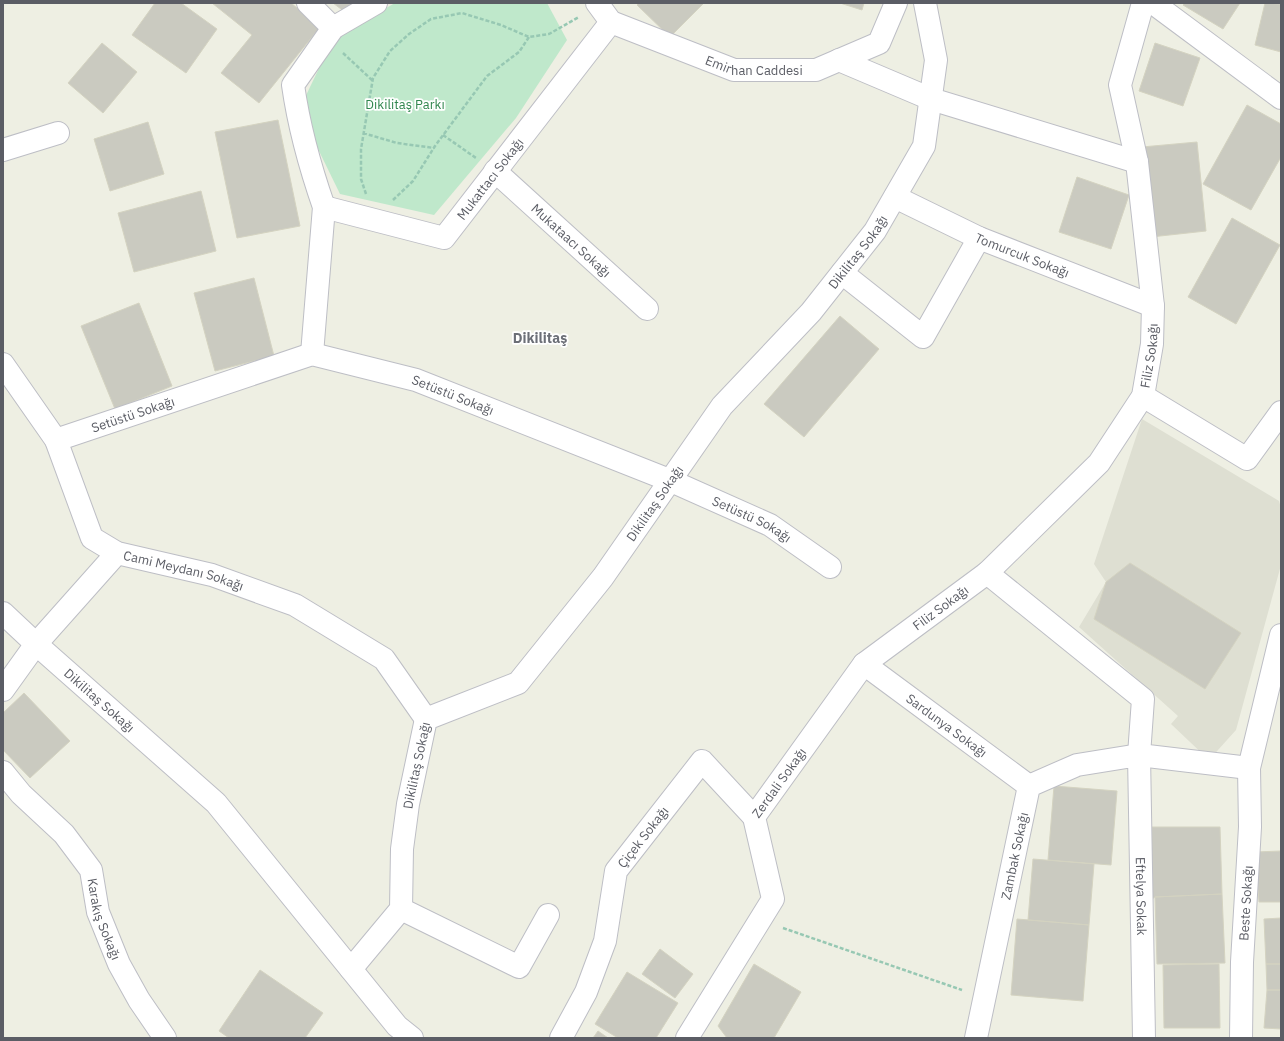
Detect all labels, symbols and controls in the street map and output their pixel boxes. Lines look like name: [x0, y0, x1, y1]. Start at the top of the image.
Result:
street label: Emirhan Caddesi: [703, 51, 803, 79]
park label: Dikilitaş Parkı: [365, 96, 445, 113]
street label: Mukattacı Sokağı: [453, 134, 527, 223]
street label: Mukataacı Sokağı: [528, 200, 615, 281]
street label: Dikilitaş Sokağı: [824, 212, 891, 292]
street label: Tomurcuk Sokağı: [972, 229, 1072, 281]
street label: Filiz Sokağı: [1136, 323, 1161, 389]
district label: Dikilitaş: [513, 329, 567, 347]
street label: Setüstü Sokağı: [410, 371, 496, 418]
street label: Setüstü Sokağı: [89, 392, 177, 436]
street label: Dikilitaş Sokağı: [622, 462, 687, 544]
street label: Setüstü Sokağı: [710, 492, 795, 546]
street label: Cami Meydanı Sokağı: [122, 546, 246, 594]
street label: Filiz Sokağı: [909, 581, 972, 634]
street label: Dikilitaş Sokağı: [61, 664, 138, 736]
street label: Sardunya Sokağı: [903, 690, 991, 761]
street label: Dikilitaş Sokağı: [399, 720, 434, 810]
street label: Zerdali Sokağı: [748, 744, 810, 821]
street label: Çiçek Sokağı: [613, 803, 672, 871]
street label: Zambak Sokağı: [997, 811, 1032, 901]
street label: Eftelya Sokak: [1132, 857, 1151, 936]
street label: Beste Sokağı: [1235, 865, 1256, 941]
street label: Karakış Sokağı: [84, 877, 125, 962]

